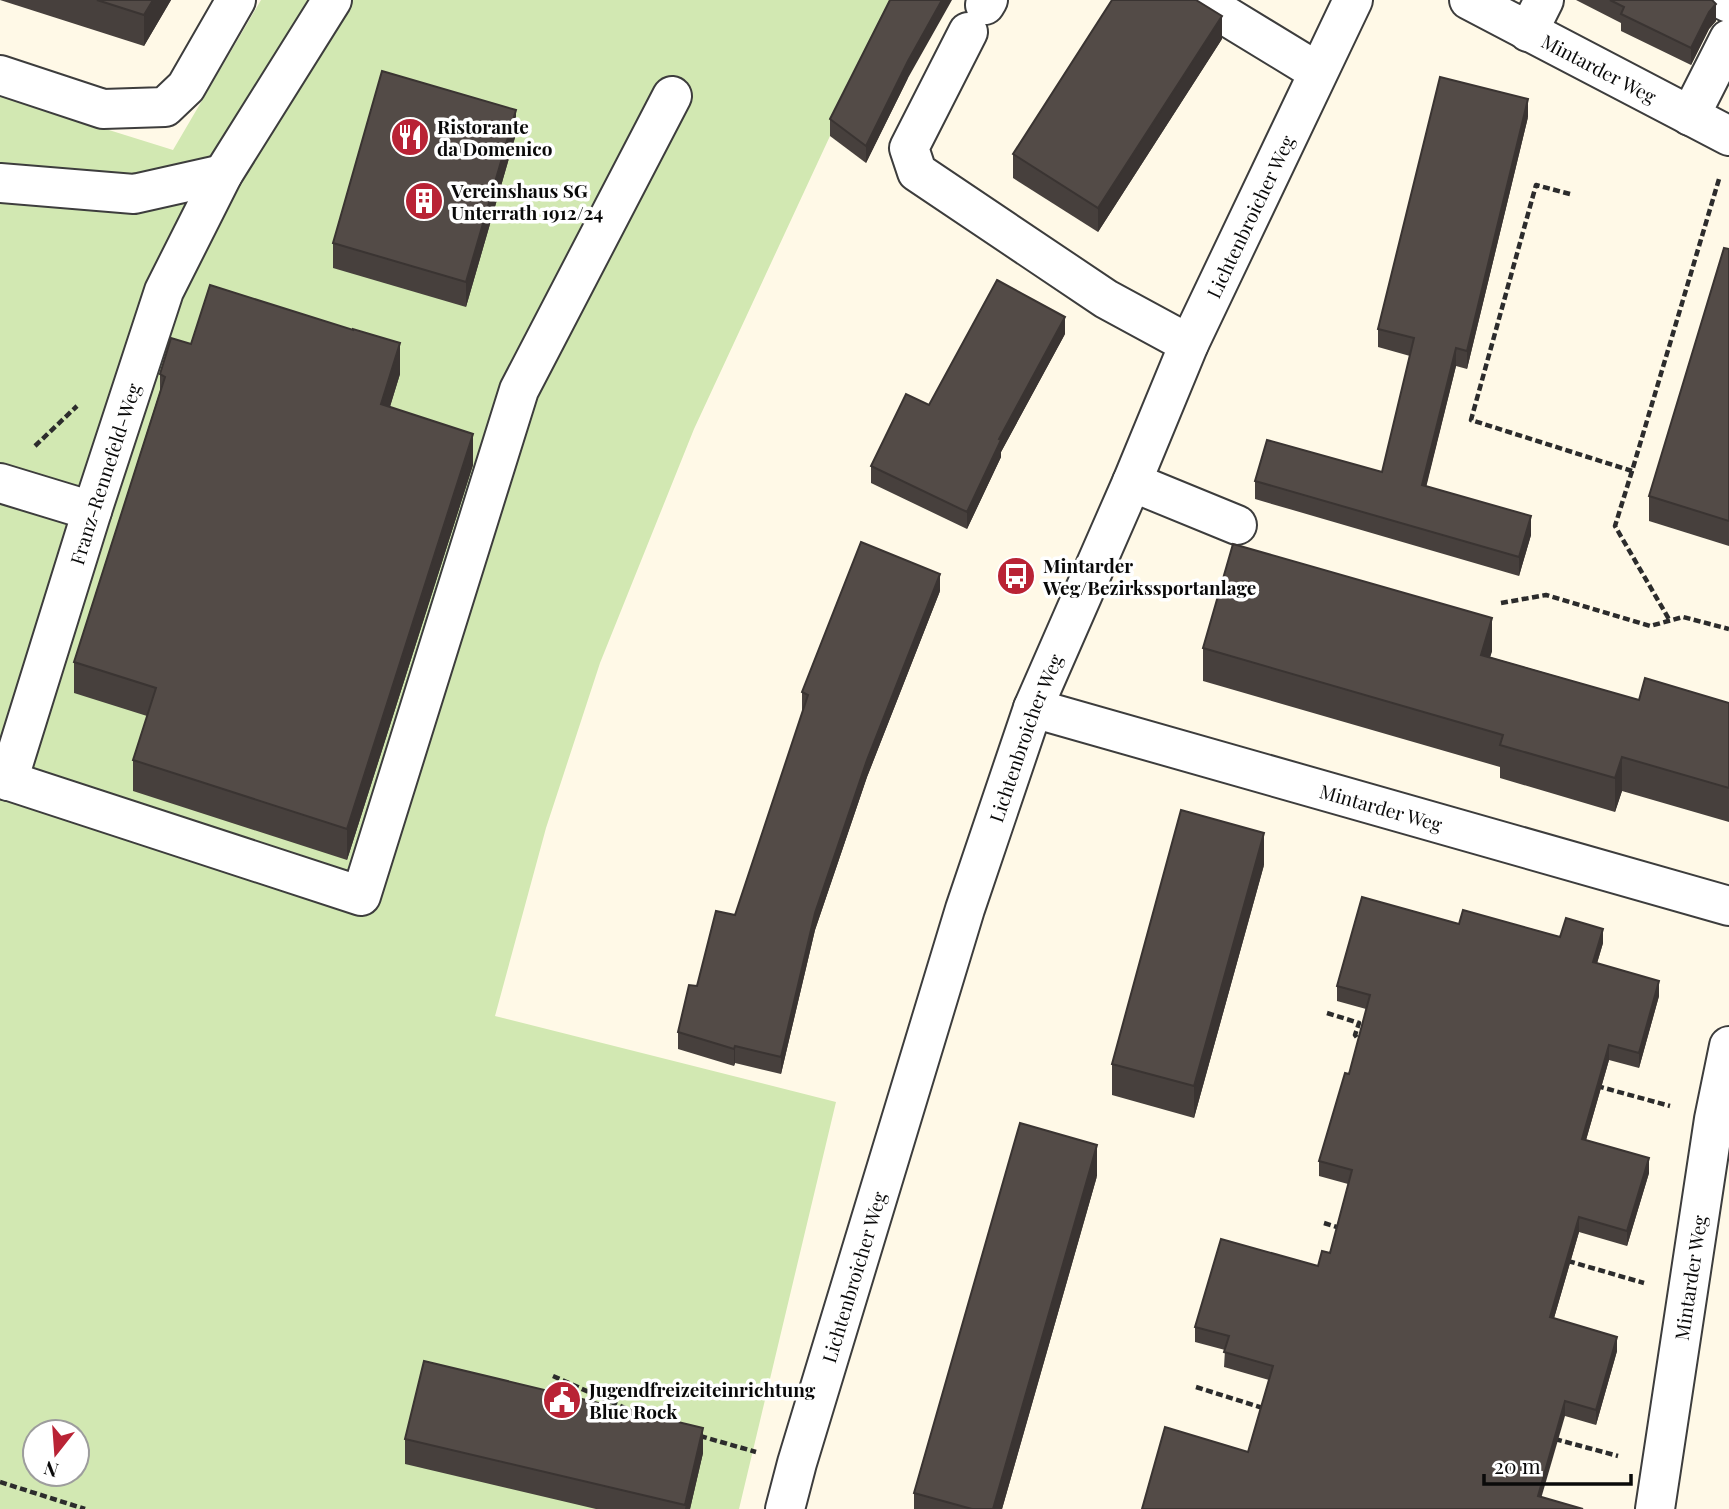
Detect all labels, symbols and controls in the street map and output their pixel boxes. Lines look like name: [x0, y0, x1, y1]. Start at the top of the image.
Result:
street label: Mintarder Weg: [1537, 27, 1661, 109]
place label: Ristorante da Domenico: [437, 113, 553, 161]
restaurant icon: Ristorante da Domenico: [389, 116, 431, 158]
street label: Lichtenbroicher Weg: [1200, 131, 1300, 302]
place label: Vereinshaus SG Unterrath 1912/24: [450, 177, 603, 225]
building icon: Vereinshaus SG Unterrath 1912/24: [403, 180, 445, 222]
street label: Franz-Rennefeld-Weg: [63, 380, 146, 568]
place label: Mintarder Weg/Bezirkssportanlage: [1042, 552, 1256, 600]
bus stop icon: Mintarder Weg/Bezirkssportanlage: [995, 555, 1037, 597]
street label: Lichtenbroicher Weg: [982, 650, 1068, 825]
street label: Mintarder Weg: [1317, 777, 1445, 837]
street label: Lichtenbroicher Weg: [815, 1188, 892, 1366]
street label: Mintarder Weg: [1668, 1213, 1712, 1342]
place label: Jugendfreizeiteinrichtung Blue Rock: [588, 1376, 816, 1424]
public building icon: Jugendfreizeiteinrichtung Blue Rock: [541, 1379, 583, 1421]
north arrow: [21, 1418, 91, 1488]
scale bar: [1484, 1442, 1631, 1486]
text: 20 m: [1494, 1451, 1541, 1479]
text: N: [40, 1456, 61, 1485]

